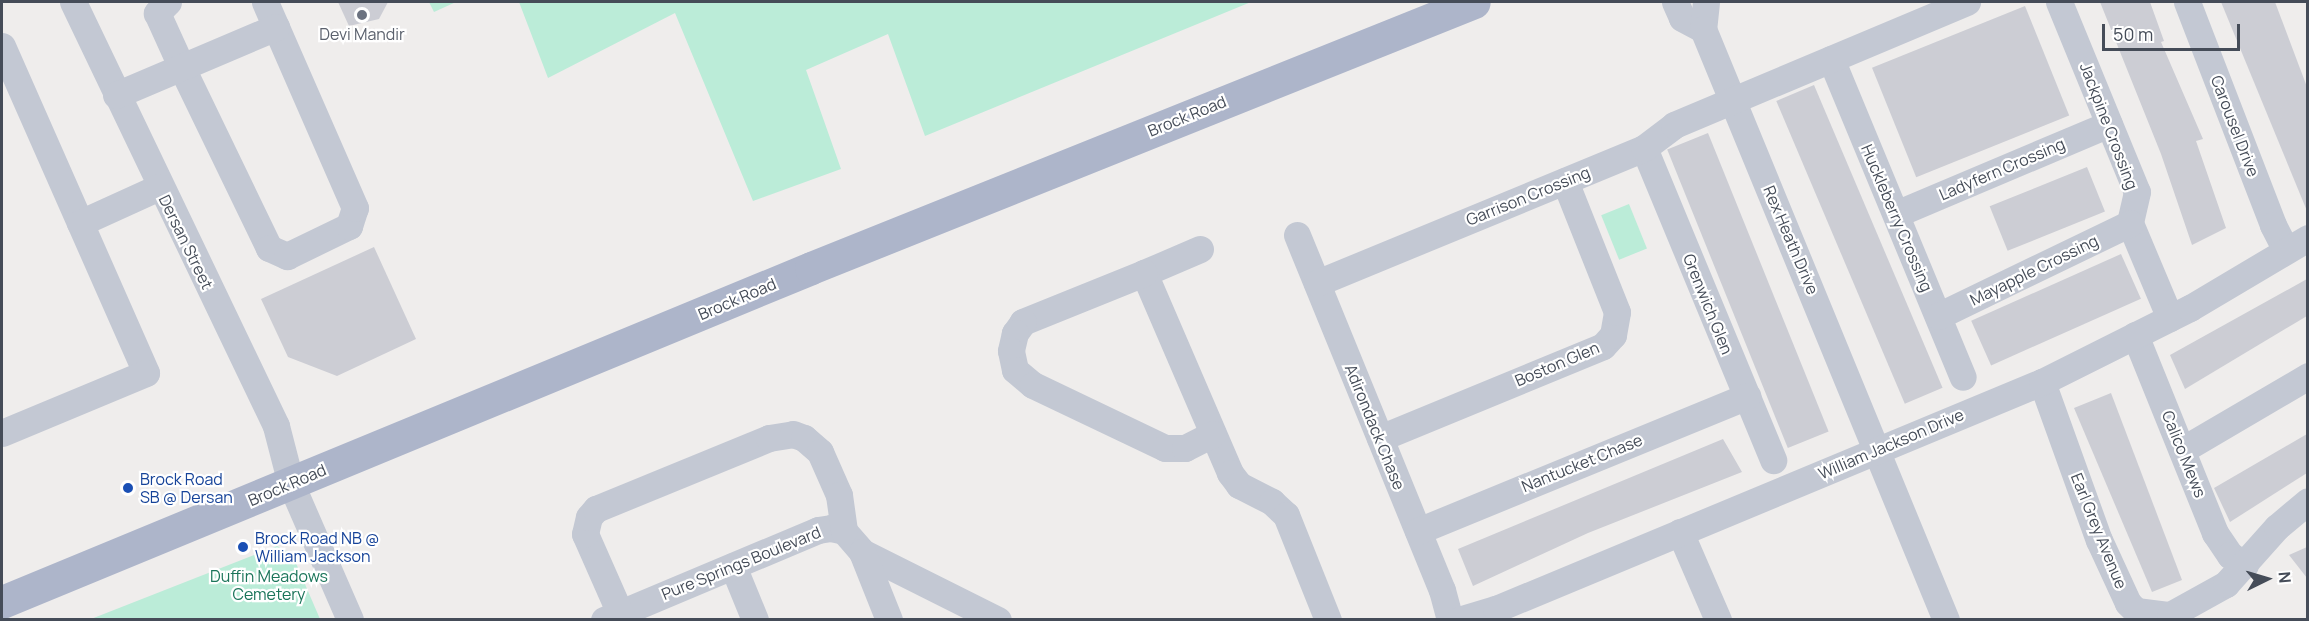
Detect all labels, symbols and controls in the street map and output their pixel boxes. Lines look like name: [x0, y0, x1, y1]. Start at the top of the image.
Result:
marker: Devi Mandir: [355, 8, 369, 22]
scale bar: [2105, 12, 2243, 50]
text: 50 m: [2113, 22, 2153, 46]
place label: Devi Mandir: [319, 24, 405, 44]
street label: Jackpine Crossing: [2076, 60, 2142, 192]
street label: Carousel Drive: [2207, 73, 2263, 179]
street label: Brock Road: [1145, 92, 1229, 140]
street label: Ladyfern Crossing: [1936, 134, 2068, 204]
street label: Huckleberry Crossing: [1857, 141, 1937, 295]
street label: Garrison Crossing: [1463, 162, 1593, 230]
street label: Rex Heath Drive: [1759, 183, 1823, 297]
street label: Dersan Street: [155, 192, 217, 292]
street label: Mayapple Crossing: [1967, 231, 2101, 309]
street label: Grenwich Glen: [1679, 251, 1737, 357]
street label: Brock Road: [695, 274, 779, 324]
street label: Boston Glen: [1512, 338, 1602, 390]
street label: Adirondack Chase: [1341, 361, 1409, 493]
street label: William Jackson Drive: [1815, 405, 1967, 483]
street label: Calico Mews: [2158, 408, 2210, 500]
street label: Nantucket Chase: [1519, 430, 1645, 496]
street label: Brock Road: [245, 460, 329, 510]
place label: Brock Road SB @ Dersan: [140, 469, 233, 507]
street label: Earl Grey Avenue: [2067, 470, 2131, 592]
marker: Brock Road SB @ Dersan: [121, 481, 135, 495]
street label: Pure Springs Boulevard: [659, 522, 823, 604]
place label: Brock Road NB @ William Jackson: [255, 528, 379, 566]
marker: Brock Road NB @ William Jackson: [236, 540, 250, 554]
north arrow: [2237, 549, 2297, 609]
park label: Duffin Meadows Cemetery: [210, 566, 328, 604]
text: N: [2273, 571, 2296, 584]

